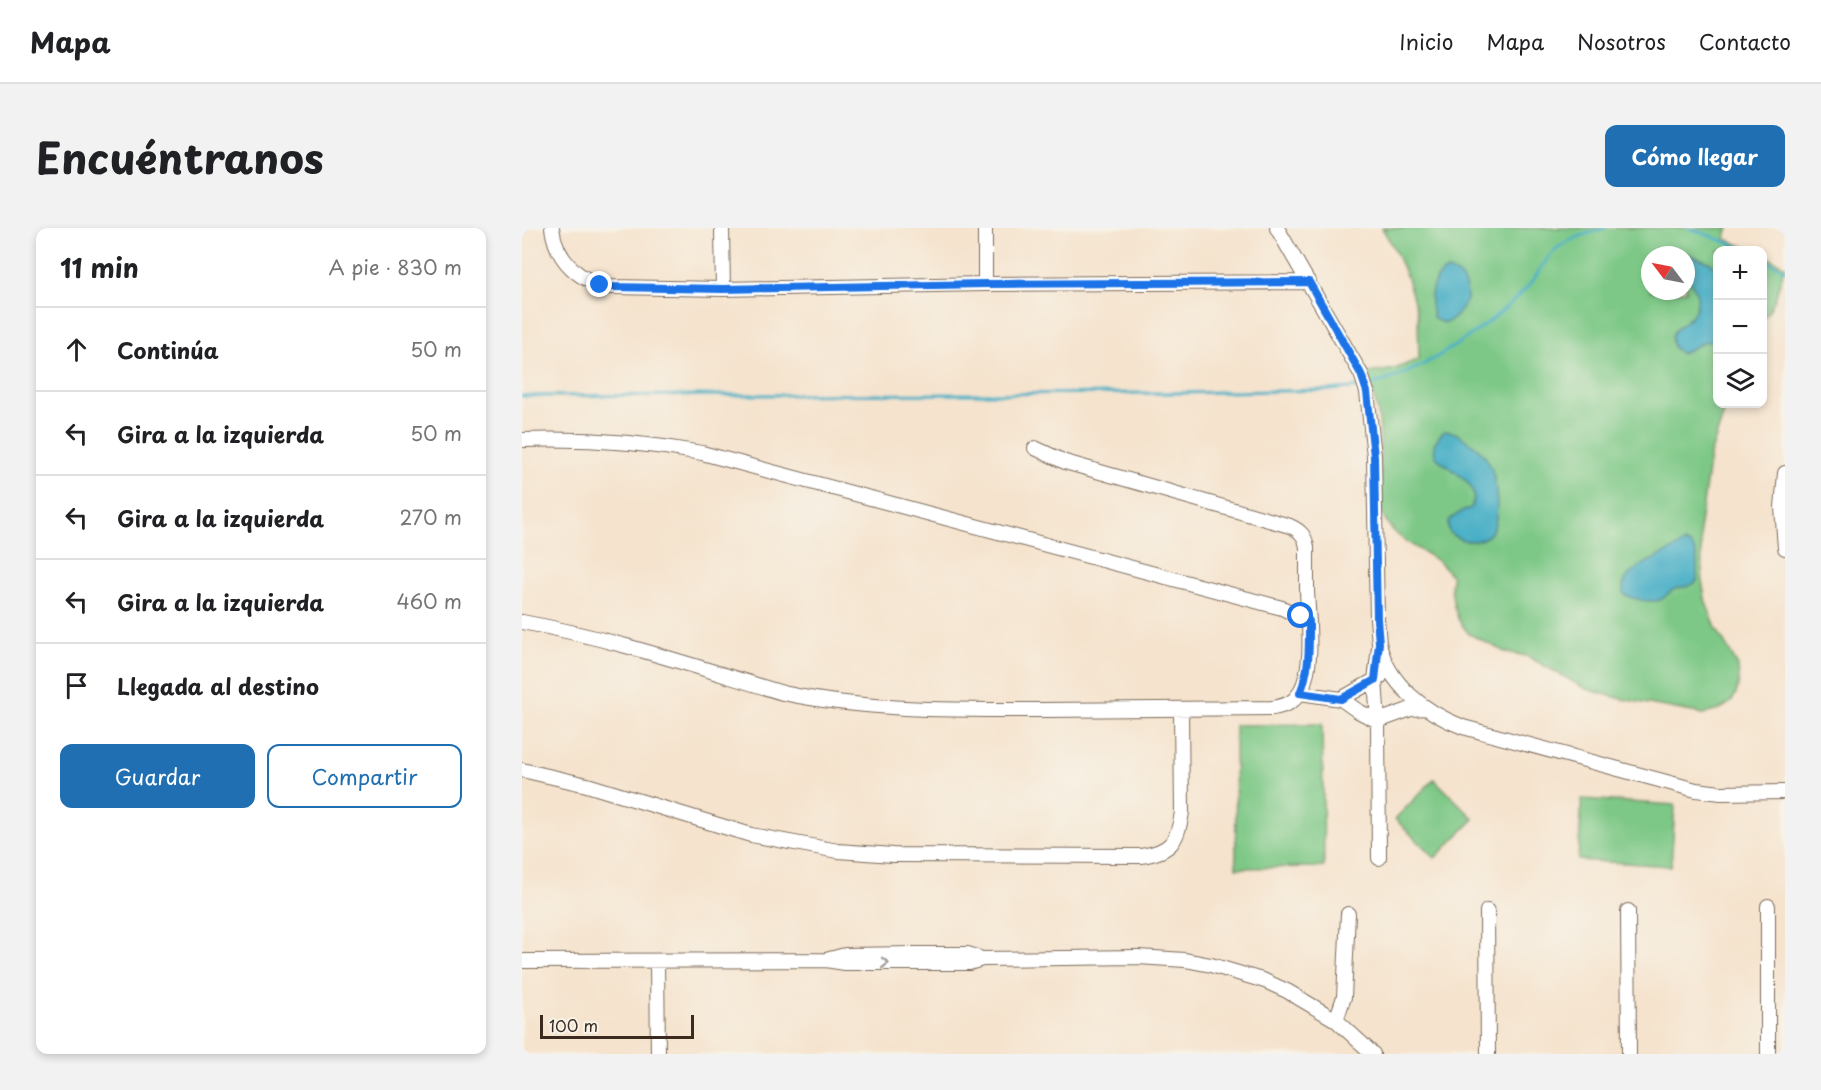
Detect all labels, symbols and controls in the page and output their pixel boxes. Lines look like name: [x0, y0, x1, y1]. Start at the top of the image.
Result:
text: Mapa: [30, 20, 111, 63]
text: Inicio: [1399, 25, 1453, 57]
text: Mapa: [1486, 25, 1544, 57]
text: Nosotros: [1577, 25, 1666, 57]
text: Contacto: [1699, 25, 1791, 57]
text: Encuéntranos: [36, 125, 324, 188]
button: Cómo llegar: [1605, 125, 1785, 187]
north arrow: [1641, 246, 1695, 300]
map controls: [1713, 246, 1767, 408]
button: +: [1713, 246, 1767, 300]
text: 11 min: [60, 248, 139, 287]
text: A pie · 830 m: [329, 252, 462, 282]
route end: [586, 271, 612, 297]
button: −: [1713, 300, 1767, 354]
icon: ahead: [60, 333, 93, 366]
text: Continúa: [117, 333, 219, 366]
text: 50 m: [410, 334, 462, 364]
button: layers: [1713, 354, 1767, 408]
icon: left: [60, 417, 93, 450]
text: Gira a la izquierda: [117, 417, 324, 450]
text: 50 m: [410, 418, 462, 448]
icon: left: [60, 501, 93, 534]
text: Gira a la izquierda: [117, 501, 324, 534]
text: 270 m: [399, 502, 462, 532]
icon: left: [60, 585, 93, 618]
text: Gira a la izquierda: [117, 585, 324, 618]
text: 460 m: [396, 586, 462, 616]
route start: [1287, 602, 1313, 628]
icon: arrive: [60, 669, 93, 702]
text: Llegada al destino: [117, 669, 319, 702]
button: Guardar: [60, 744, 255, 808]
button: Compartir: [267, 744, 462, 808]
one-way arrow: [880, 957, 889, 969]
scale bar: [540, 1012, 694, 1040]
text: 100 m: [549, 1013, 598, 1037]

